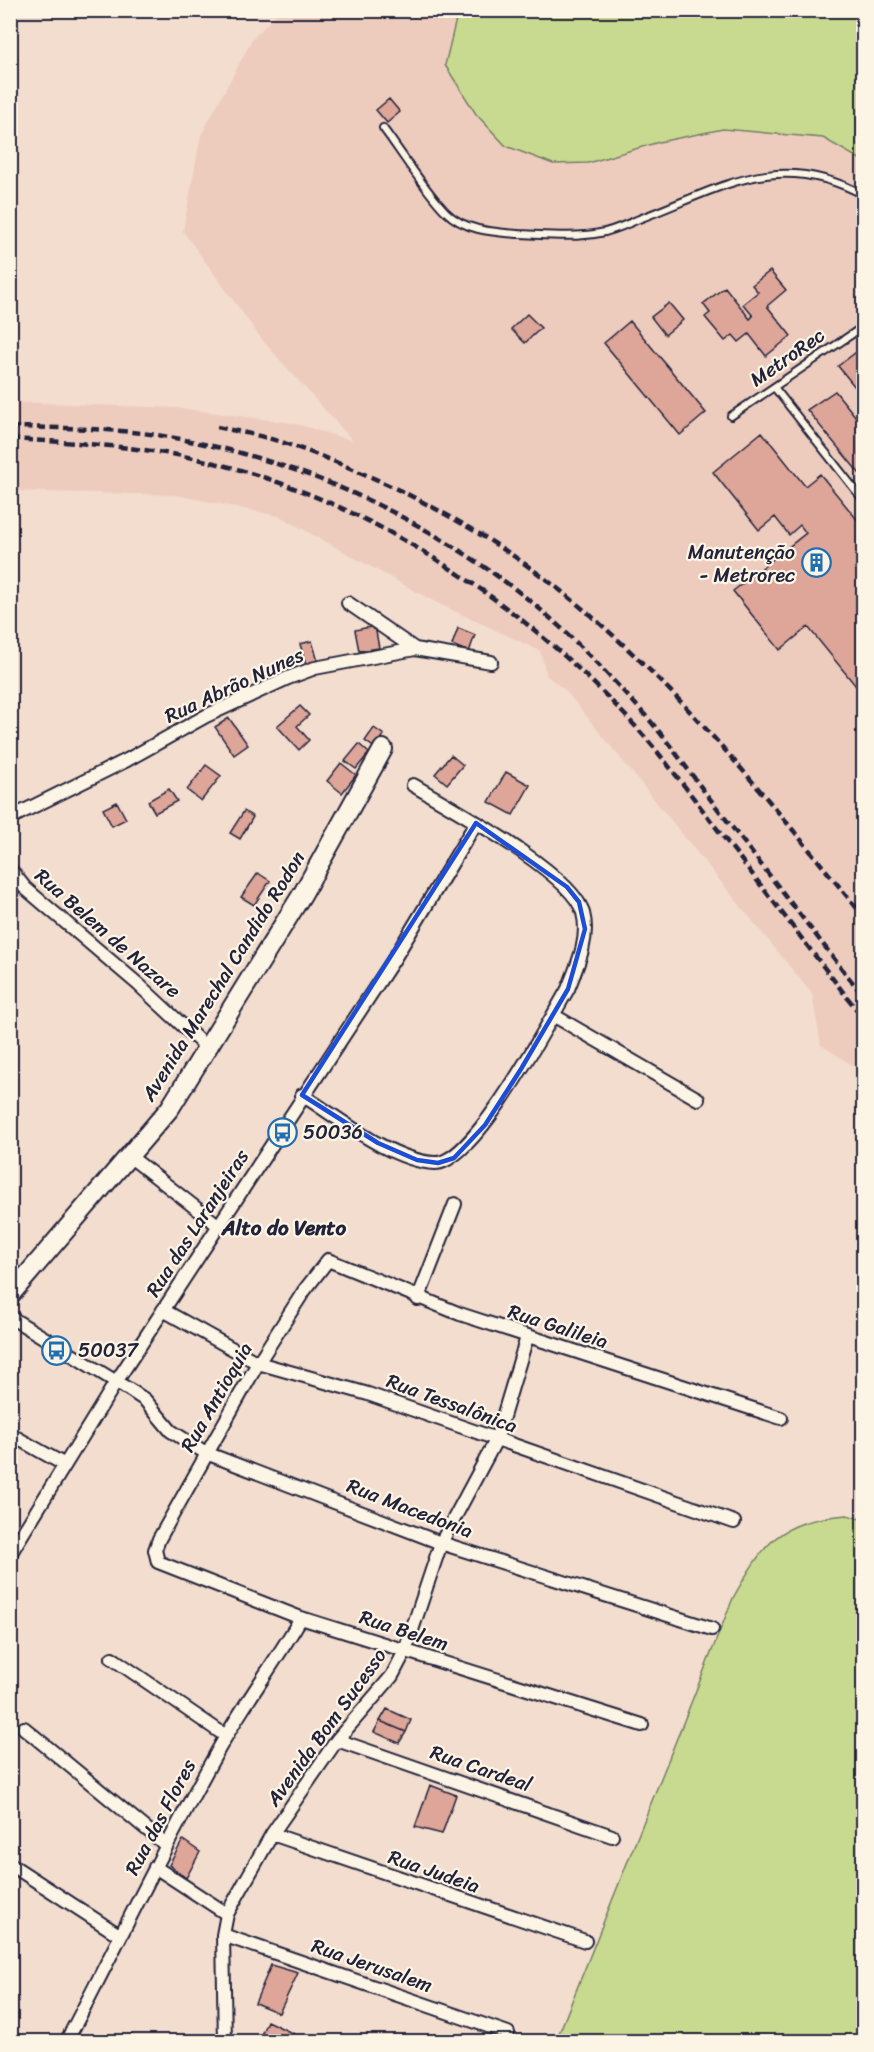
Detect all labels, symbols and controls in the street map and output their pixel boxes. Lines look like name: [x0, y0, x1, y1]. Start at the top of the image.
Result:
street label: MetroRec: [742, 319, 832, 396]
place label: Manutenção - Metrorec: [688, 535, 795, 593]
building icon: Manutenção - Metrorec: [800, 547, 832, 579]
street label: Rua Abrão Nunes: [159, 637, 311, 733]
street label: Avenida Marechal Candido Rodon: [131, 844, 315, 1109]
street label: Rua Belem de Nazare: [26, 859, 189, 1007]
place label: 50036: [303, 1115, 363, 1150]
bus stop icon: 50036: [266, 1116, 298, 1148]
street label: Rua das Laranjeiras: [136, 1142, 259, 1304]
district label: Alto do Vento: [221, 1209, 347, 1247]
street label: Rua Galileia: [503, 1294, 612, 1359]
place label: 50037: [78, 1333, 139, 1368]
bus stop icon: 50037: [41, 1334, 73, 1366]
street label: Rua Antioquia: [171, 1335, 262, 1459]
street label: Rua Tessalônica: [381, 1364, 522, 1443]
street label: Rua Macedonia: [342, 1468, 478, 1549]
street label: Rua Belem: [355, 1600, 453, 1661]
street label: Avenida Bom Sucesso: [256, 1641, 396, 1815]
street label: Rua Cardeal: [425, 1735, 537, 1802]
street label: Rua das Flores: [115, 1752, 206, 1882]
street label: Rua Judeia: [383, 1840, 484, 1903]
street label: Rua Jerusalem: [307, 1928, 437, 2003]

